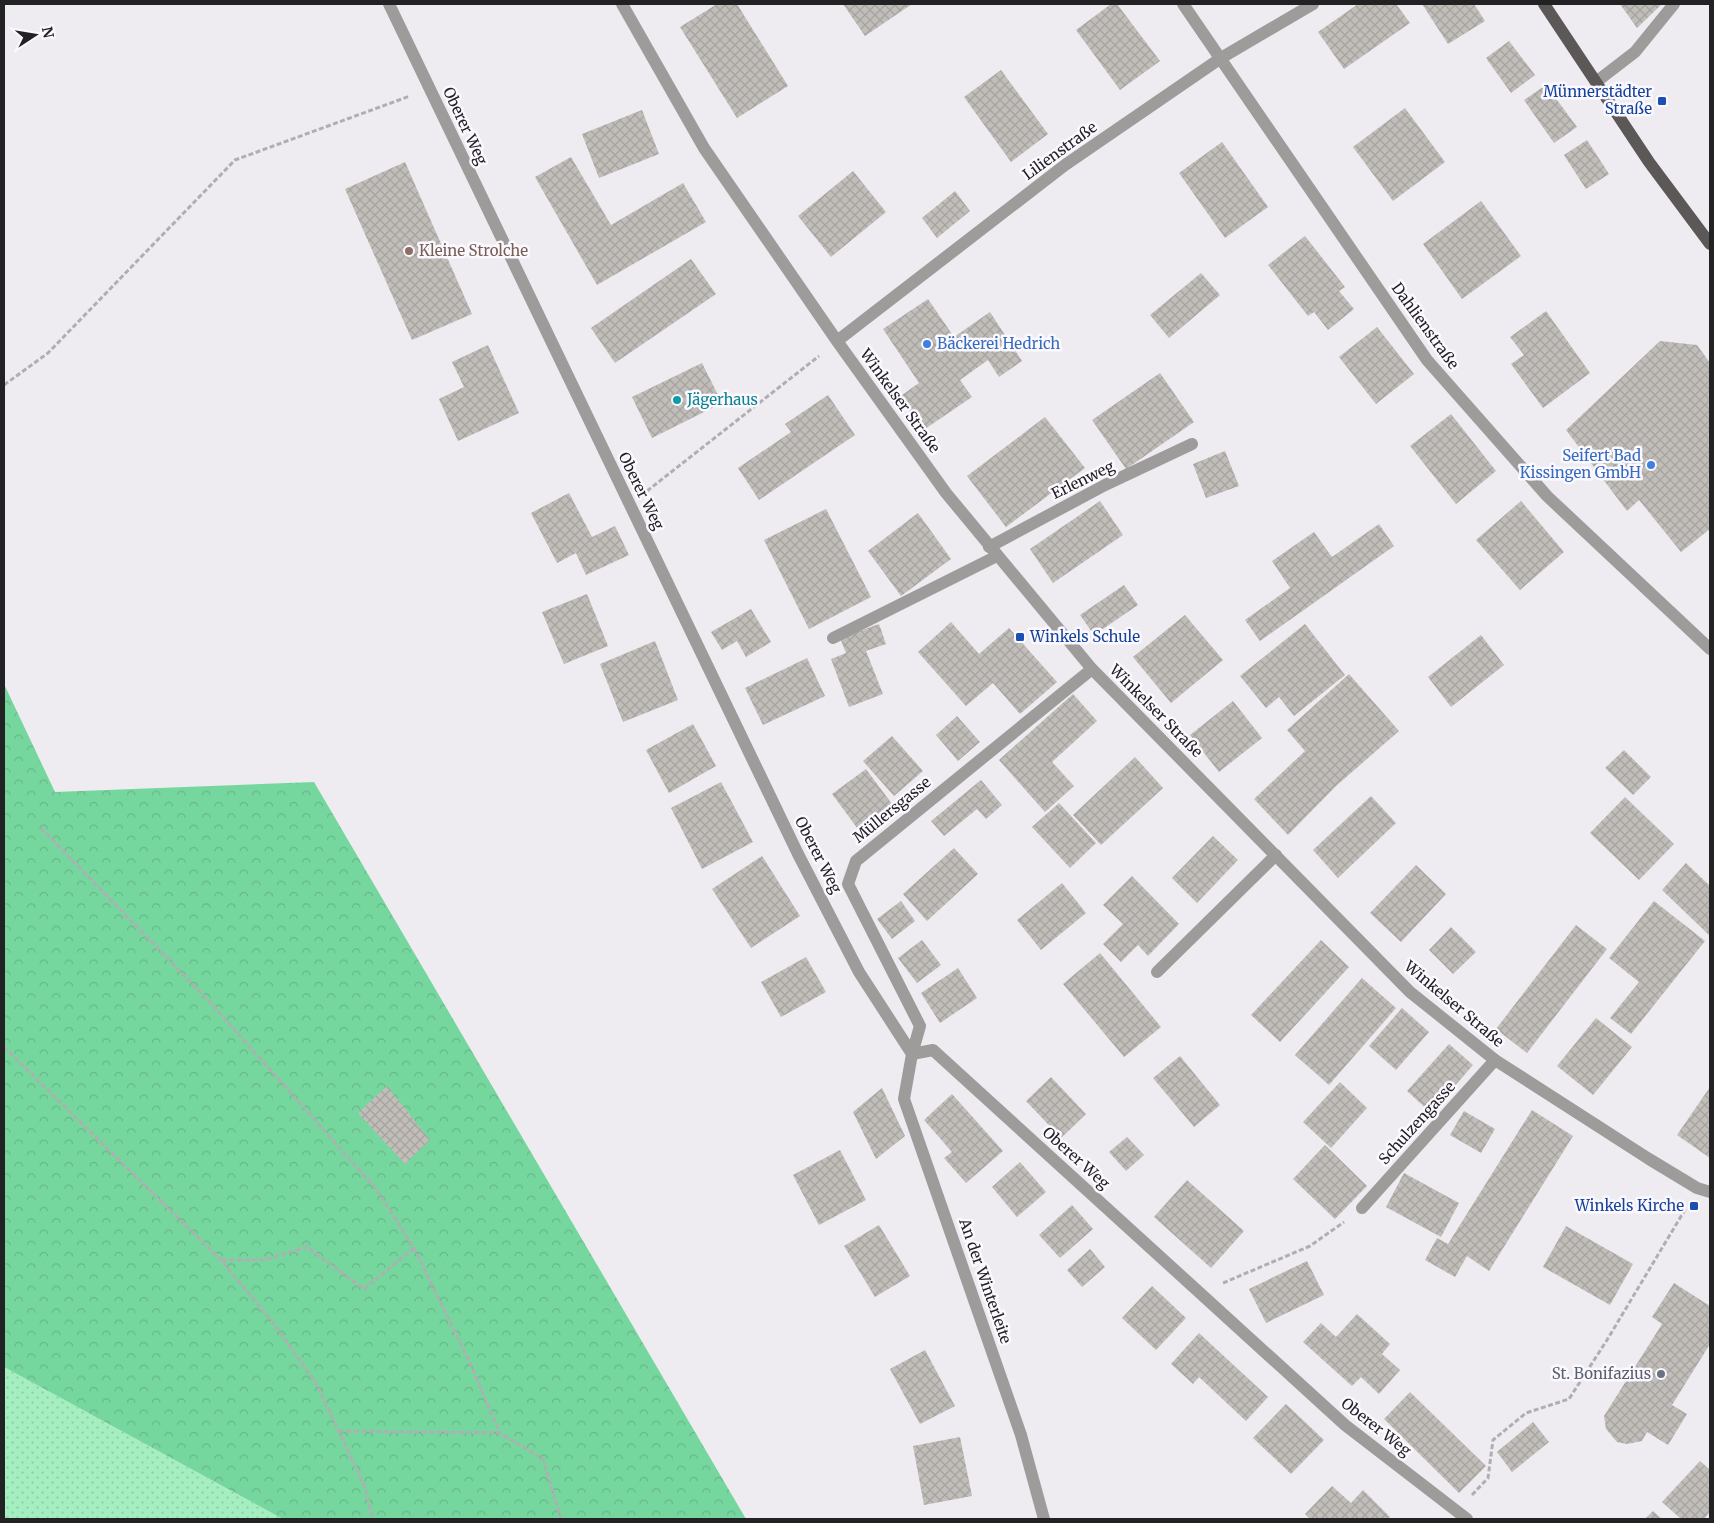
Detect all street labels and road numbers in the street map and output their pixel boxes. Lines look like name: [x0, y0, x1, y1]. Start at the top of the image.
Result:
street label: Oberer Weg: [439, 84, 492, 168]
street label: Lilienstraße: [1019, 117, 1101, 184]
street label: Dahlienstraße: [1388, 279, 1463, 373]
street label: Winkelser Straße: [856, 344, 945, 457]
street label: Oberer Weg: [615, 449, 668, 533]
street label: Erlenweg: [1048, 456, 1117, 503]
street label: Winkelser Straße: [1105, 659, 1207, 761]
street label: Müllersgasse: [849, 772, 934, 847]
street label: Oberer Weg: [791, 813, 846, 896]
street label: Winkelser Straße: [1400, 956, 1508, 1051]
street label: Schulzengasse: [1374, 1077, 1459, 1168]
street label: Oberer Weg: [1039, 1123, 1114, 1193]
street label: An der Winterleite: [955, 1215, 1016, 1346]
street label: Oberer Weg: [1337, 1393, 1415, 1460]

